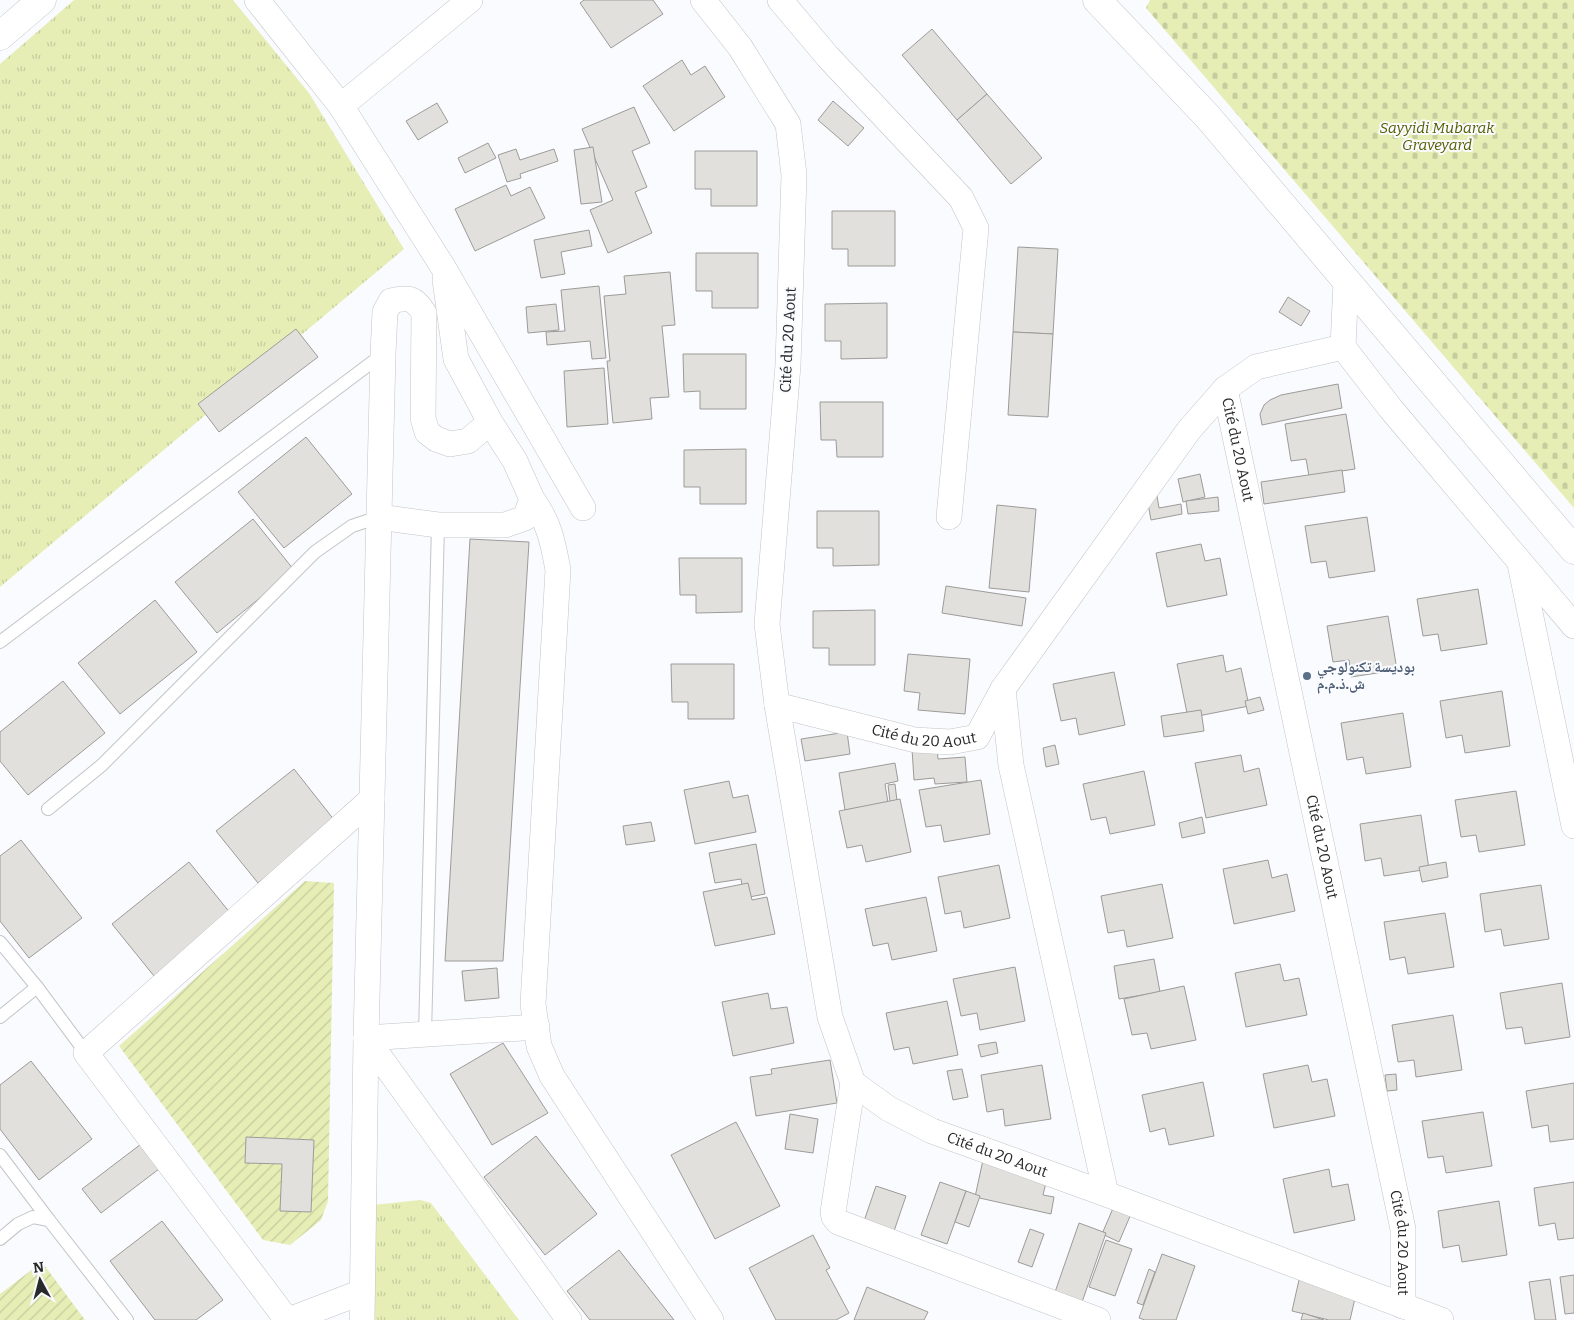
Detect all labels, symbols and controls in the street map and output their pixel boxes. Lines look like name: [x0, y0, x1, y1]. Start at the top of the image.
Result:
park label: Sayyidi Mubarak Graveyard: [1380, 119, 1495, 154]
street label: Cité du 20 Aout: [776, 286, 800, 393]
street label: Cité du 20 Aout: [1218, 396, 1258, 504]
place label: بوديسة تكنولوجي ش.ذ.م.م: [1317, 658, 1415, 694]
marker: بوديسة تكنولوجي ش.ذ.م.م: [1301, 670, 1313, 682]
street label: Cité du 20 Aout: [870, 720, 978, 751]
street label: Cité du 20 Aout: [1302, 793, 1342, 901]
street label: Cité du 20 Aout: [944, 1128, 1051, 1181]
street label: Cité du 20 Aout: [1386, 1188, 1412, 1296]
north arrow: [15, 1255, 65, 1305]
text: N: [32, 1258, 45, 1277]

